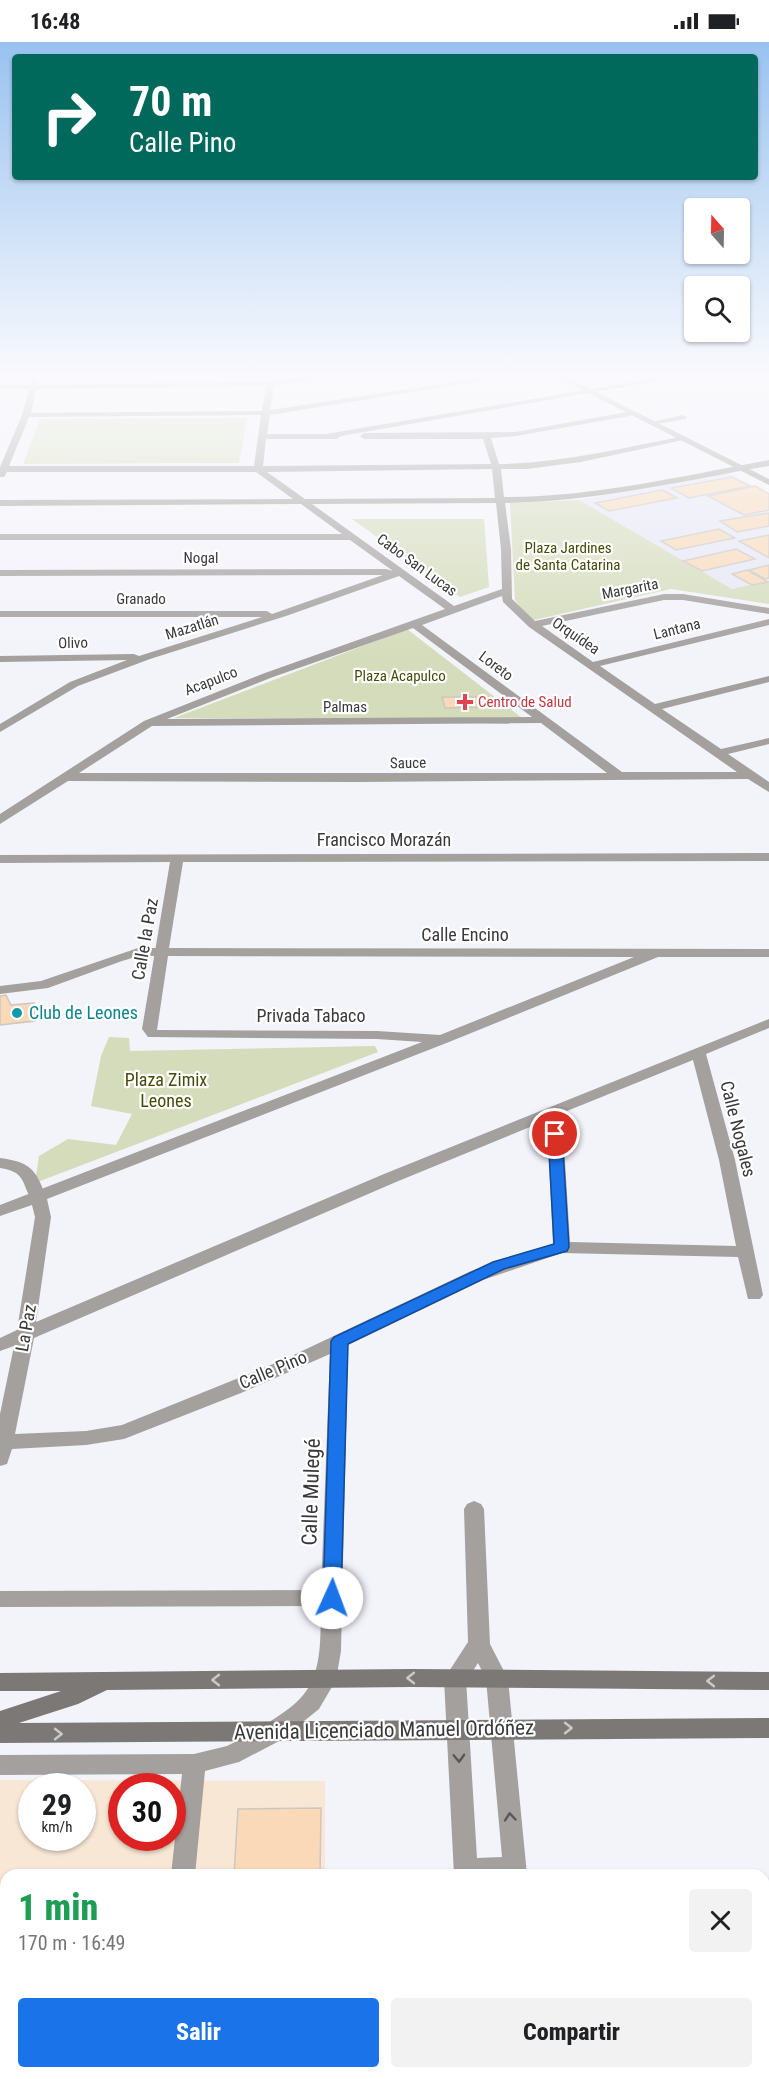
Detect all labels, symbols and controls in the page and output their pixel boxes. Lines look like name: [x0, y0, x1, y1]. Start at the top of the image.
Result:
text: 16:48: [30, 9, 81, 34]
text: 70 m: [129, 77, 212, 126]
icon: right: [30, 78, 108, 156]
text: Calle Pino: [129, 127, 236, 159]
north arrow: [684, 198, 750, 264]
map controls: [684, 198, 750, 342]
button: search: [684, 276, 750, 342]
street label: Cabo San Lucas: [373, 530, 461, 600]
park label: Plaza Jardines de Santa Catarina: [516, 539, 621, 574]
street label: Nogal: [184, 549, 218, 567]
street label: Margarita: [600, 575, 660, 603]
street label: Granado: [116, 590, 166, 608]
street label: Mazatlán: [163, 610, 221, 644]
street label: Orquídea: [549, 614, 603, 658]
street label: Lantana: [652, 615, 702, 643]
street label: Olivo: [58, 634, 88, 652]
street label: Loreto: [475, 647, 517, 685]
street label: Acapulco: [182, 663, 240, 699]
park label: Plaza Acapulco: [354, 667, 446, 685]
marker: Centro de Salud: [456, 693, 474, 711]
place label: Centro de Salud: [478, 693, 572, 711]
street label: Palmas: [323, 698, 367, 716]
street label: Sauce: [390, 754, 426, 772]
street label: Francisco Morazán: [317, 829, 451, 850]
street label: Calle la Paz: [127, 896, 162, 982]
street label: Calle Encino: [421, 924, 509, 945]
place label: Club de Leones: [29, 1002, 138, 1023]
street label: Privada Tabaco: [257, 1005, 365, 1026]
marker: Club de Leones: [10, 1006, 24, 1020]
park label: Plaza Zimix Leones: [125, 1069, 207, 1111]
street label: Calle Nogales: [716, 1079, 761, 1179]
pin: [529, 1108, 580, 1159]
icon: arrive: [538, 1117, 571, 1150]
street label: La Paz: [11, 1302, 40, 1353]
street label: Calle Pino: [236, 1346, 310, 1393]
street label: Calle Mulegé: [297, 1438, 325, 1546]
position arrow: [300, 1566, 364, 1630]
one-way arrow: [406, 1672, 415, 1684]
one-way arrow: [211, 1674, 220, 1686]
one-way arrow: [706, 1675, 715, 1687]
street label: Avenida Licenciado Manuel Ordóñez: [234, 1715, 534, 1745]
one-way arrow: [564, 1722, 573, 1734]
one-way arrow: [54, 1728, 63, 1740]
one-way arrow: [452, 1754, 465, 1763]
speed limit sign: 30: [108, 1773, 186, 1851]
text: 29: [42, 1787, 72, 1822]
one-way arrow: [504, 1812, 517, 1821]
text: km/h: [42, 1818, 72, 1836]
text: 1 min: [18, 1887, 98, 1929]
button: close: [689, 1889, 752, 1952]
text: 170 m · 16:49: [18, 1931, 125, 1955]
button: Salir: [18, 1998, 379, 2067]
button: Compartir: [391, 1998, 752, 2067]

